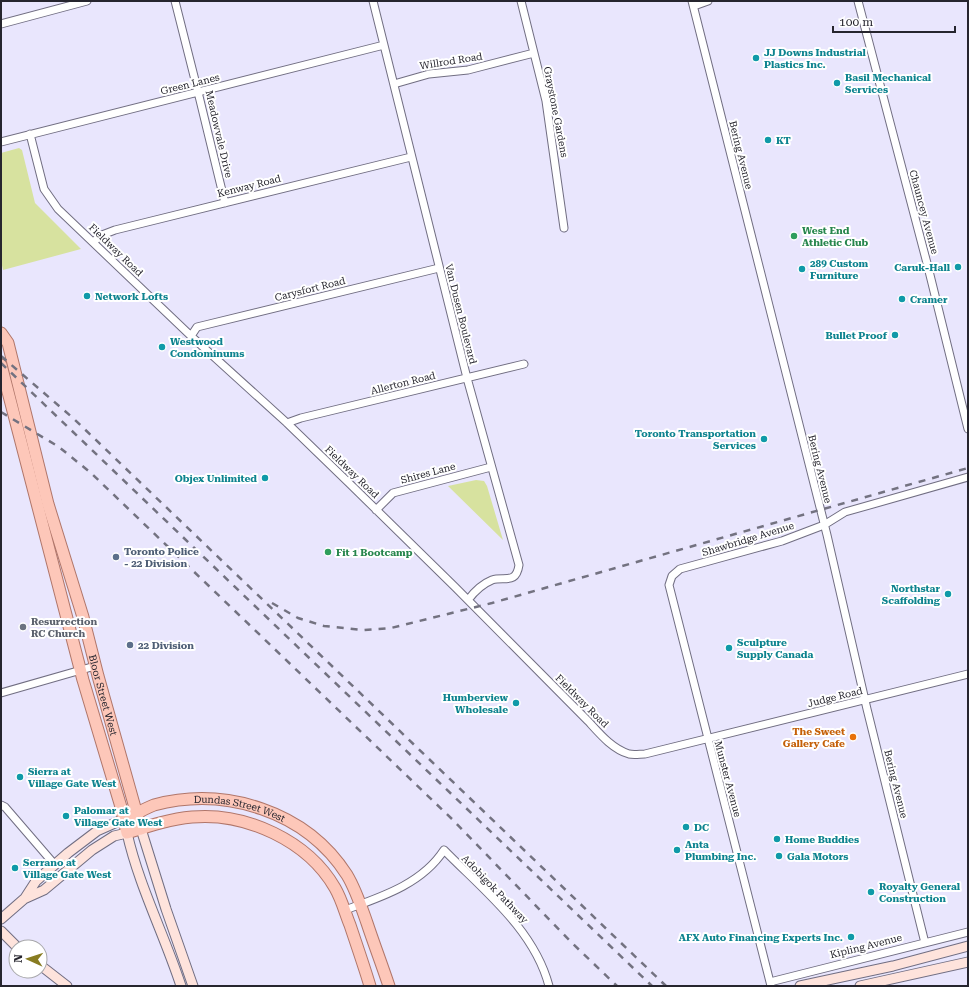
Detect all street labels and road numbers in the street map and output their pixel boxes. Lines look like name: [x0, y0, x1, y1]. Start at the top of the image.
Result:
street label: Willrod Road: [419, 51, 484, 71]
street label: Graystone Gardens: [542, 66, 570, 159]
street label: Green Lanes: [159, 71, 221, 97]
street label: Meadowvale Drive: [204, 89, 235, 179]
street label: Bering Avenue: [727, 120, 755, 191]
street label: Chauncey Avenue: [907, 169, 941, 256]
street label: Kenway Road: [216, 173, 283, 199]
street label: Fieldway Road: [87, 222, 146, 279]
street label: Van Dusen Boulevard: [443, 263, 479, 366]
street label: Carysfort Road: [274, 275, 347, 303]
street label: Allerton Road: [369, 369, 437, 396]
street label: Bering Avenue: [806, 434, 834, 505]
street label: Fieldway Road: [323, 444, 382, 501]
street label: Shires Lane: [399, 460, 457, 486]
street label: Shawbridge Avenue: [701, 520, 796, 558]
street label: Bloor Street West: [87, 653, 120, 737]
street label: Fieldway Road: [553, 672, 611, 730]
street label: Judge Road: [806, 685, 864, 709]
street label: Munster Avenue: [713, 740, 744, 819]
street label: Bering Avenue: [882, 749, 910, 820]
street label: Dundas Street West: [193, 793, 288, 824]
street label: Adobigok Pathway: [460, 853, 530, 925]
street label: Kipling Avenue: [829, 932, 904, 960]

